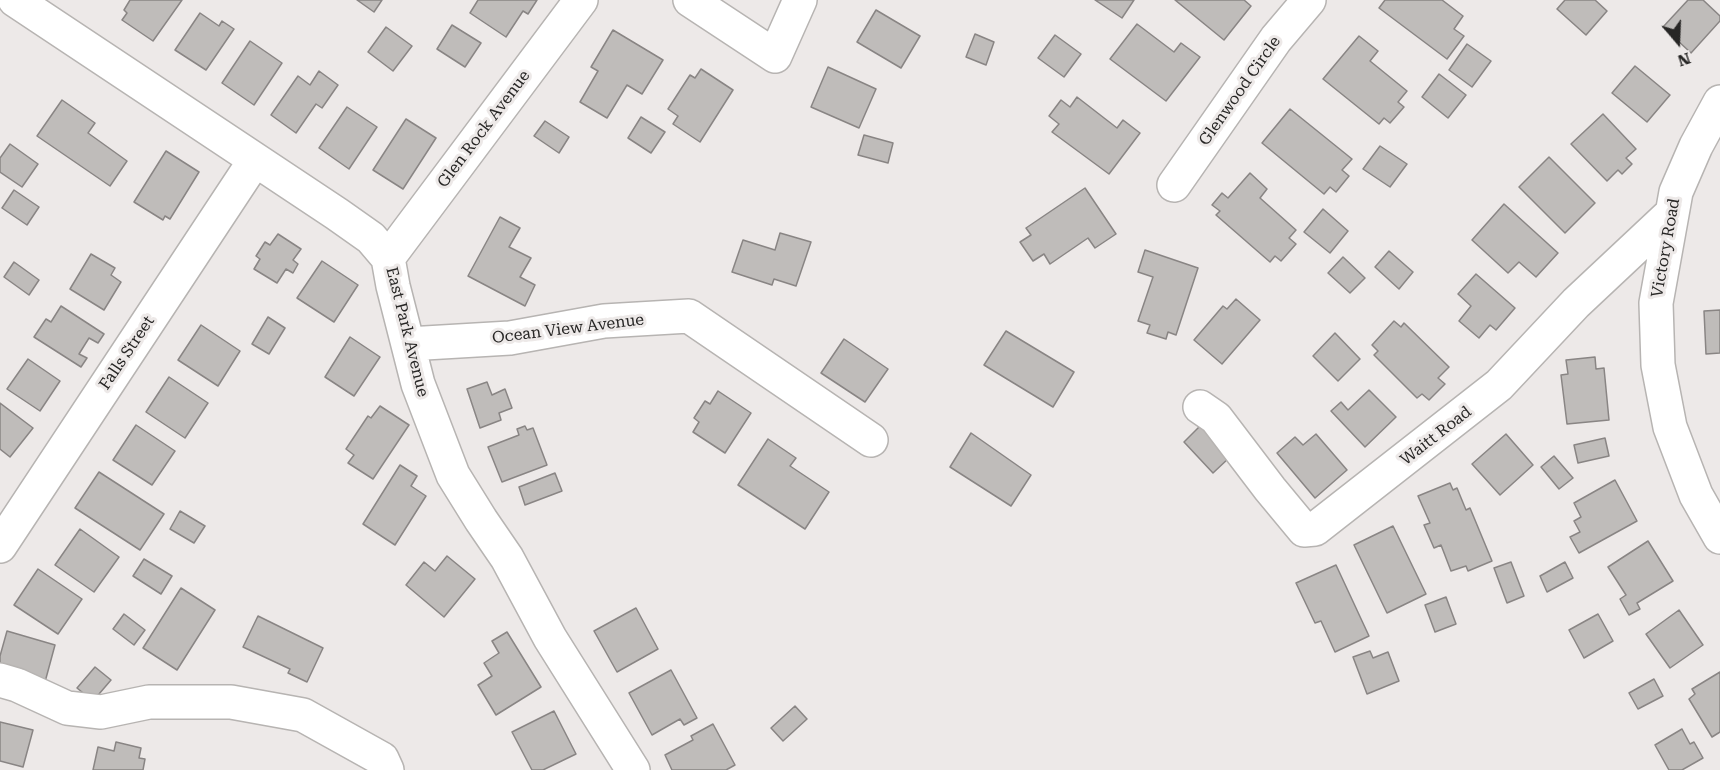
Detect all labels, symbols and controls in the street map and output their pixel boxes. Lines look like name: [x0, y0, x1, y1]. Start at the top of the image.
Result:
north arrow: [1648, 12, 1708, 72]
street label: Glenwood Circle: [1195, 33, 1285, 149]
text: N: [1675, 49, 1693, 70]
street label: Glen Rock Avenue: [434, 67, 534, 191]
street label: Victory Road: [1648, 197, 1684, 299]
street label: East Park Avenue: [382, 265, 432, 399]
street label: Ocean View Avenue: [491, 310, 645, 348]
street label: Falls Street: [95, 312, 159, 394]
street label: Waitt Road: [1397, 402, 1475, 470]

